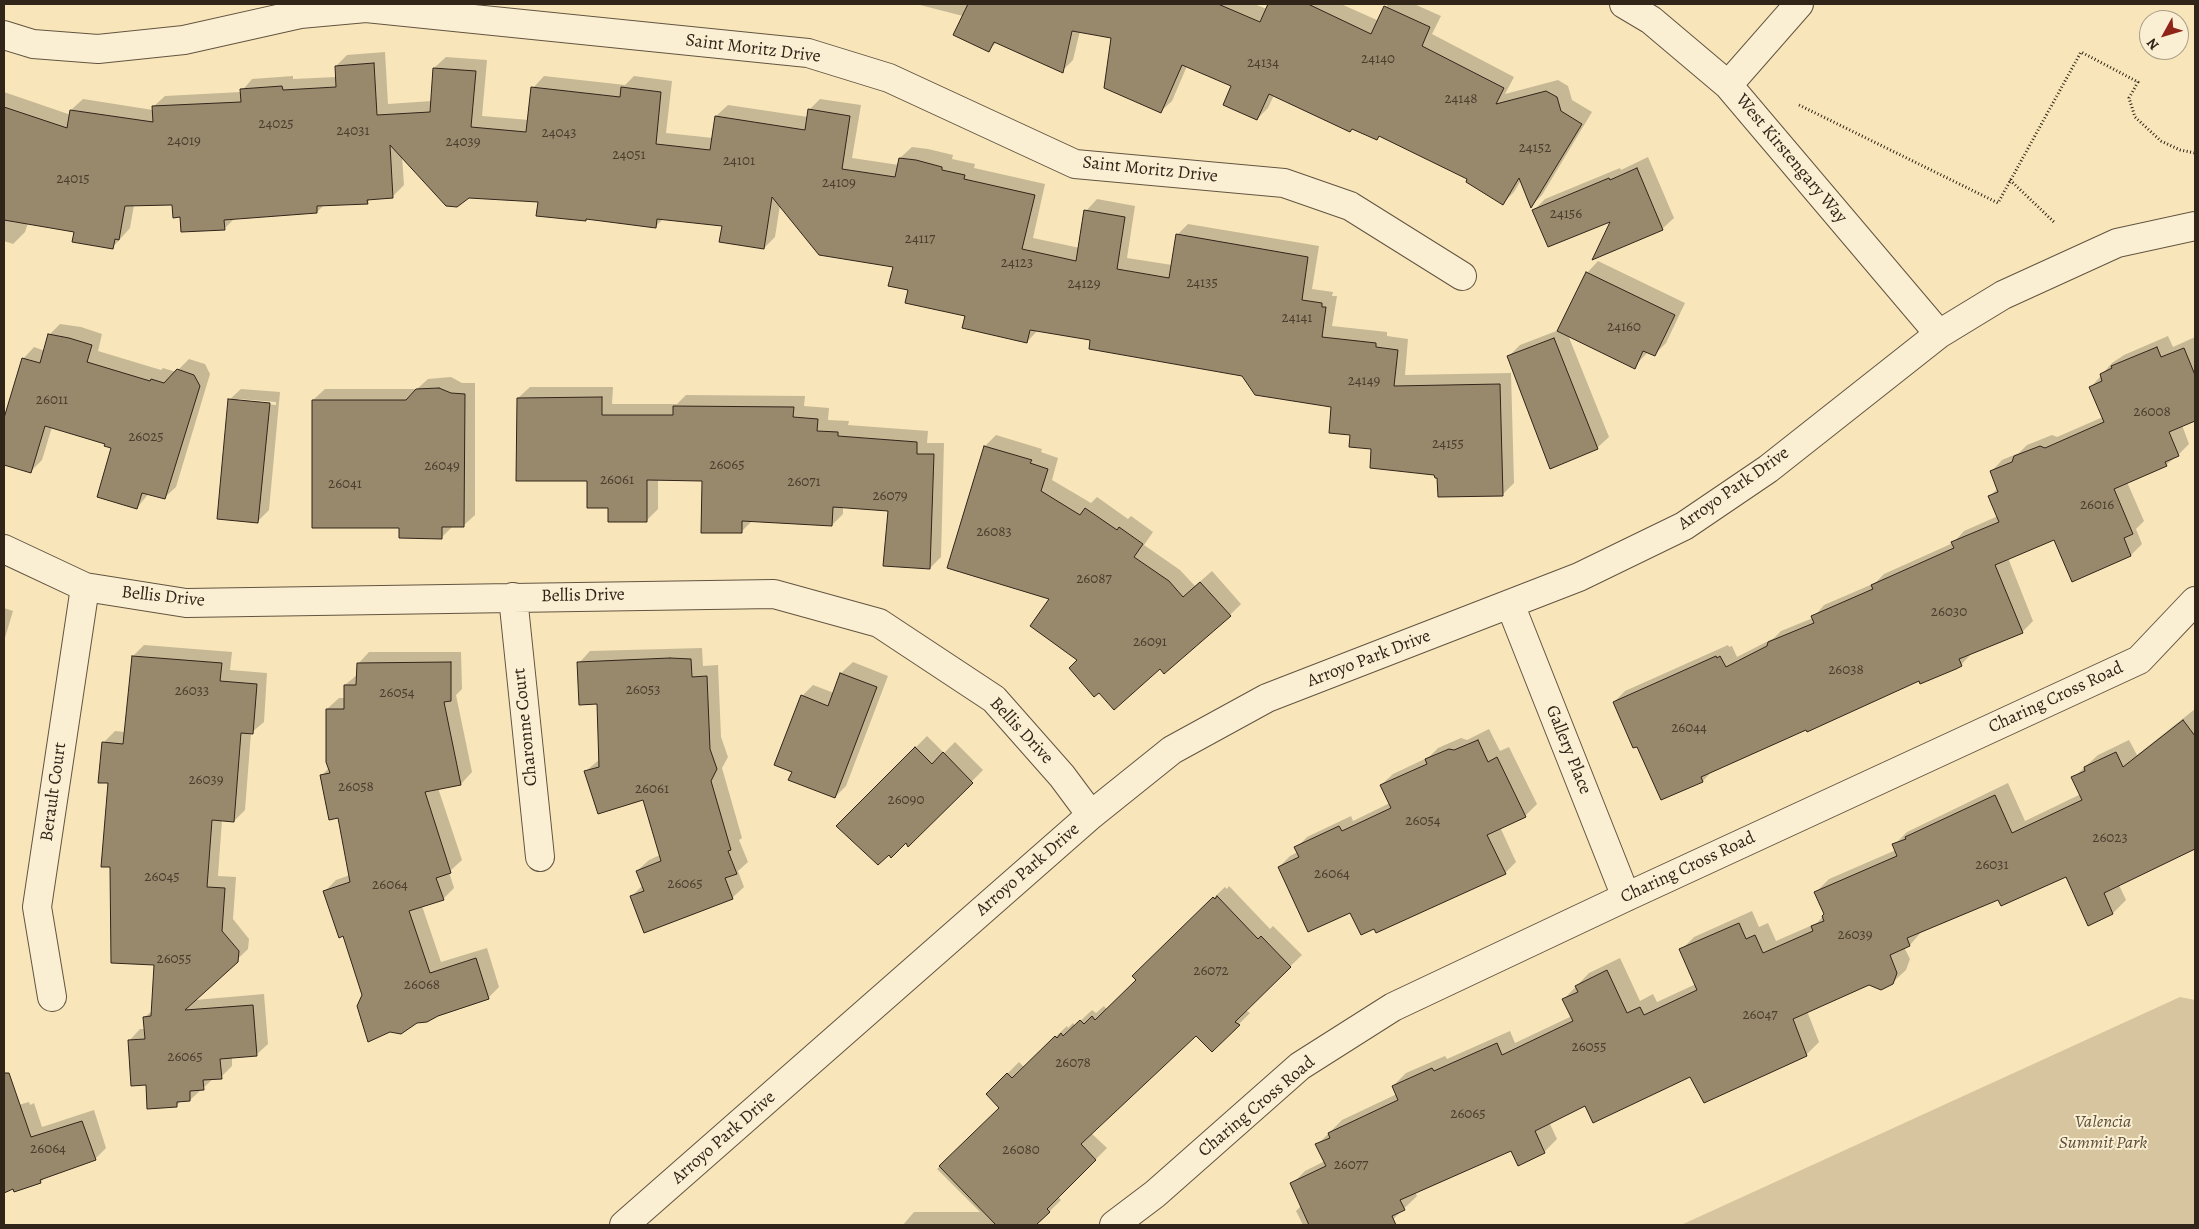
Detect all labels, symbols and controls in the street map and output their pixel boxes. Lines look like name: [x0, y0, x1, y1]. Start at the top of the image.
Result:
north arrow: [2139, 10, 2189, 60]
street label: Saint Moritz Drive: [684, 30, 822, 68]
text: N: [2142, 34, 2163, 54]
house number: 24140: [1361, 50, 1395, 68]
house number: 24134: [1247, 54, 1279, 72]
house number: 24148: [1444, 90, 1478, 108]
street label: West Kirstengary Way: [1731, 90, 1851, 228]
house number: 24025: [258, 115, 294, 133]
house number: 24031: [336, 122, 370, 140]
house number: 24043: [542, 124, 576, 142]
house number: 24019: [167, 132, 201, 150]
house number: 24039: [446, 133, 480, 151]
house number: 24152: [1519, 139, 1551, 157]
house number: 24051: [612, 146, 646, 164]
house number: 24101: [723, 152, 755, 170]
street label: Saint Moritz Drive: [1081, 152, 1219, 188]
house number: 24015: [56, 170, 90, 188]
house number: 24109: [822, 174, 856, 192]
house number: 24156: [1550, 205, 1582, 223]
house number: 24117: [905, 230, 935, 248]
house number: 24123: [1001, 254, 1033, 272]
house number: 24135: [1186, 274, 1218, 292]
house number: 24129: [1068, 275, 1100, 293]
house number: 24141: [1282, 309, 1312, 327]
house number: 24160: [1607, 318, 1641, 336]
house number: 24149: [1348, 372, 1380, 390]
house number: 26011: [36, 391, 68, 409]
house number: 26008: [2133, 403, 2171, 421]
house number: 26025: [128, 428, 164, 446]
house number: 24155: [1432, 435, 1464, 453]
street label: Arroyo Park Drive: [1674, 443, 1794, 535]
house number: 26065: [709, 456, 745, 474]
house number: 26049: [424, 457, 460, 475]
house number: 26061: [600, 471, 634, 489]
house number: 26071: [787, 473, 821, 491]
house number: 26041: [328, 475, 362, 493]
house number: 26079: [872, 487, 908, 505]
house number: 26016: [2080, 496, 2114, 514]
house number: 26083: [976, 523, 1012, 541]
house number: 26087: [1076, 570, 1112, 588]
street label: Bellis Drive: [120, 582, 206, 612]
street label: Bellis Drive: [541, 584, 625, 608]
house number: 26030: [1931, 603, 1967, 621]
street label: Arroyo Park Drive: [1304, 626, 1434, 692]
house number: 26091: [1133, 633, 1167, 651]
street label: Charing Cross Road: [1985, 657, 2127, 739]
house number: 26038: [1828, 661, 1864, 679]
street label: Charonne Court: [509, 667, 543, 787]
house number: 26053: [626, 681, 660, 699]
house number: 26033: [175, 682, 209, 700]
house number: 26054: [379, 684, 415, 702]
street label: Bellis Drive: [985, 693, 1057, 769]
street label: Gallery Place: [1540, 702, 1596, 798]
house number: 26044: [1671, 719, 1707, 737]
street label: Berault Court: [36, 741, 72, 843]
house number: 26039: [188, 771, 224, 789]
house number: 26058: [338, 778, 374, 796]
house number: 26061: [635, 780, 669, 798]
house number: 26090: [888, 791, 924, 809]
house number: 26054: [1405, 812, 1441, 830]
street label: Arroyo Park Drive: [972, 819, 1084, 921]
street label: Charing Cross Road: [1617, 827, 1759, 909]
house number: 26023: [2092, 829, 2128, 847]
house number: 26031: [1975, 856, 2009, 874]
house number: 26064: [1314, 865, 1350, 883]
house number: 26045: [144, 868, 180, 886]
house number: 26065: [667, 875, 703, 893]
house number: 26064: [372, 876, 408, 894]
house number: 26039: [1837, 926, 1873, 944]
house number: 26055: [157, 950, 191, 968]
house number: 26072: [1193, 962, 1229, 980]
house number: 26068: [404, 976, 440, 994]
house number: 26047: [1742, 1006, 1778, 1024]
house number: 26055: [1572, 1038, 1606, 1056]
house number: 26065: [167, 1048, 203, 1066]
street label: Charing Cross Road: [1194, 1052, 1320, 1162]
house number: 26078: [1055, 1054, 1091, 1072]
street label: Arroyo Park Drive: [668, 1087, 780, 1189]
house number: 26065: [1450, 1105, 1486, 1123]
park label: Valencia Summit Park: [2059, 1112, 2147, 1154]
house number: 26064: [30, 1140, 66, 1158]
house number: 26080: [1002, 1141, 1040, 1159]
house number: 26077: [1334, 1156, 1368, 1174]

